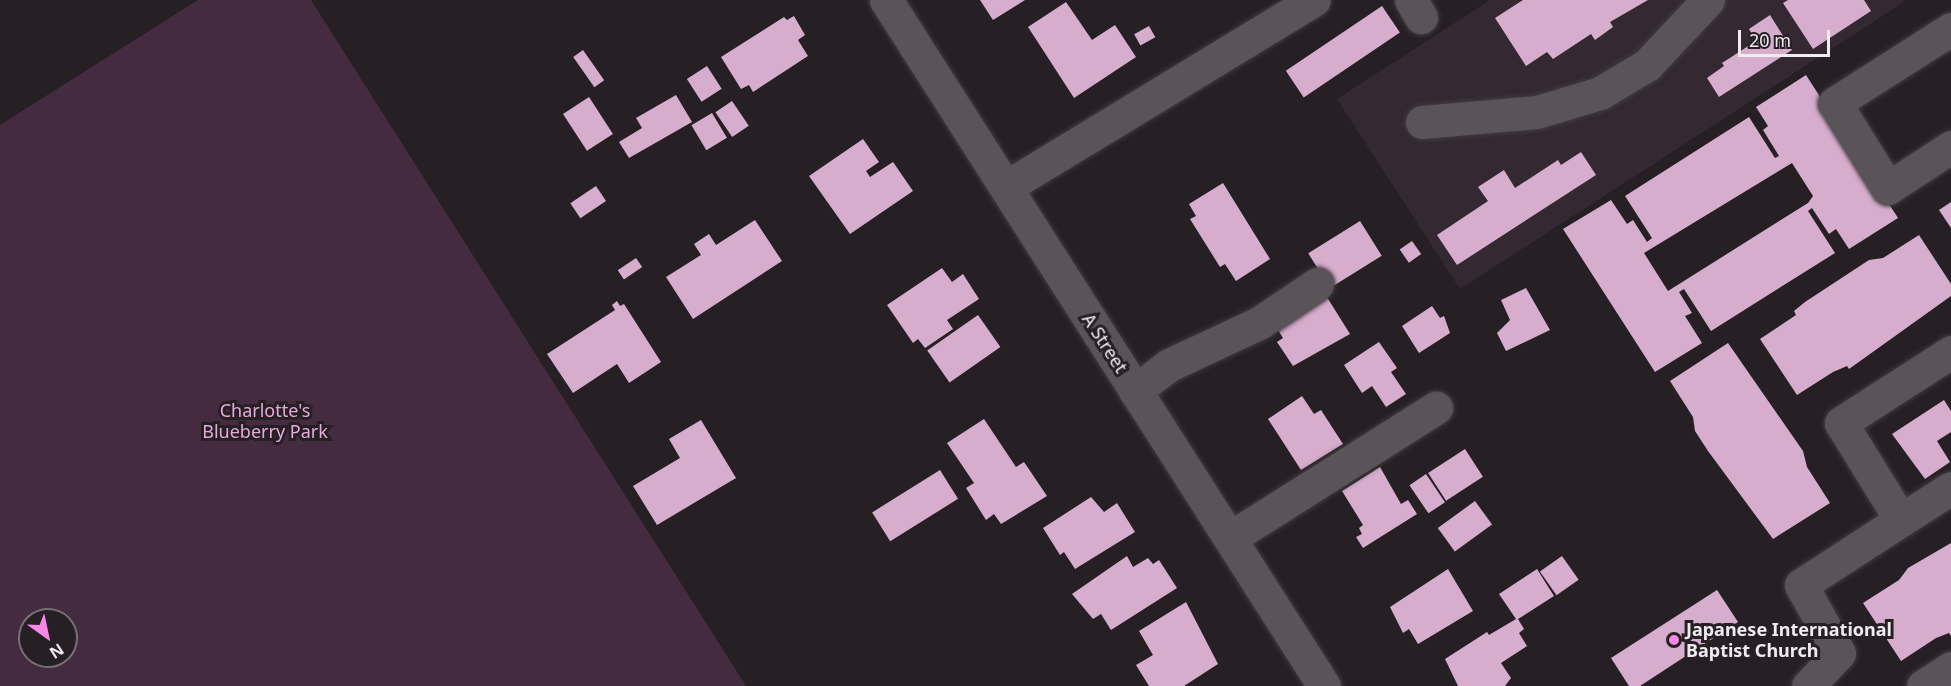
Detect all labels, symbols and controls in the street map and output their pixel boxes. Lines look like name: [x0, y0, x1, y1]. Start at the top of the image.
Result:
scale bar: [1741, 18, 1832, 56]
text: 20 m: [1749, 28, 1791, 52]
street label: A Street: [1078, 309, 1132, 377]
park label: Charlotte's Blueberry Park: [202, 400, 328, 442]
north arrow: [18, 608, 78, 668]
place label: Japanese International Baptist Church: [1686, 619, 1892, 662]
marker: Japanese International Baptist Church: [1667, 633, 1681, 647]
text: N: [45, 639, 68, 664]

